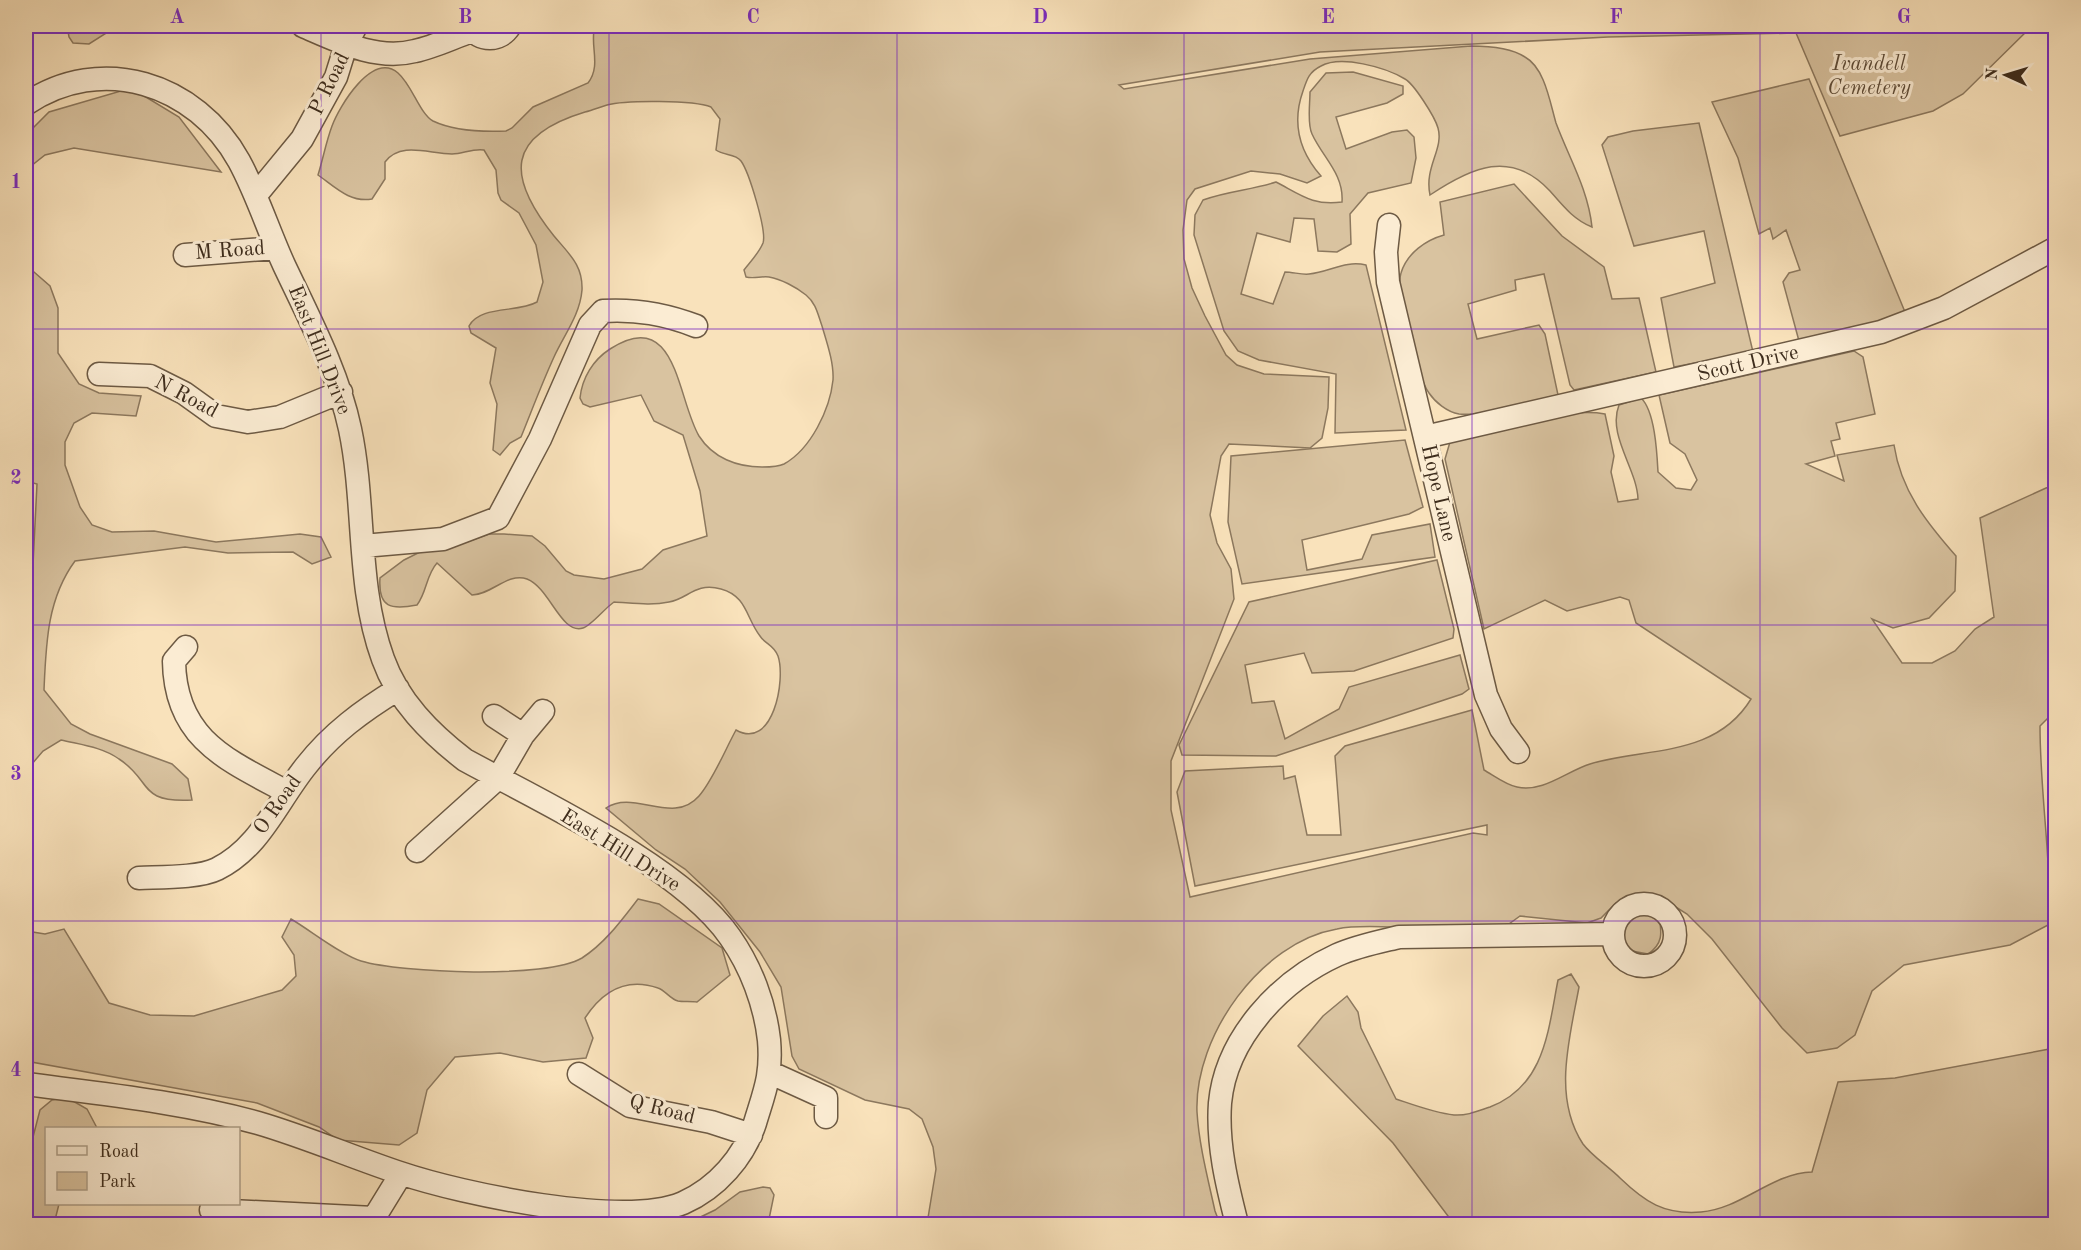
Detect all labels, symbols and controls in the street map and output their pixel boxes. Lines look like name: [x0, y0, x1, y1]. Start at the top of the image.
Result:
text: A: [169, 8, 185, 28]
text: B: [458, 8, 472, 28]
text: C: [746, 8, 760, 28]
text: D: [1032, 8, 1048, 28]
text: E: [1321, 8, 1335, 28]
text: F: [1609, 8, 1623, 28]
text: G: [1897, 8, 1911, 28]
north arrow: [1976, 45, 2036, 105]
street label: P Road: [306, 49, 354, 119]
park label: Ivandell Cemetery: [1827, 54, 1911, 99]
text: N: [1985, 67, 2001, 81]
text: 1: [10, 173, 22, 193]
street label: M Road: [194, 238, 266, 264]
street label: East Hill Drive: [284, 283, 354, 417]
street label: Scott Drive: [1695, 342, 1801, 386]
street label: N Road: [151, 372, 221, 422]
street label: Hope Lane: [1417, 442, 1459, 544]
text: 2: [10, 469, 22, 489]
text: 3: [10, 765, 22, 785]
street label: O Road: [250, 771, 306, 839]
street label: East Hill Drive: [556, 806, 684, 896]
text: 4: [10, 1061, 22, 1081]
street label: Q Road: [627, 1092, 697, 1128]
legend: [45, 1127, 240, 1205]
text: Road: [99, 1143, 139, 1161]
text: Park: [99, 1173, 136, 1191]

